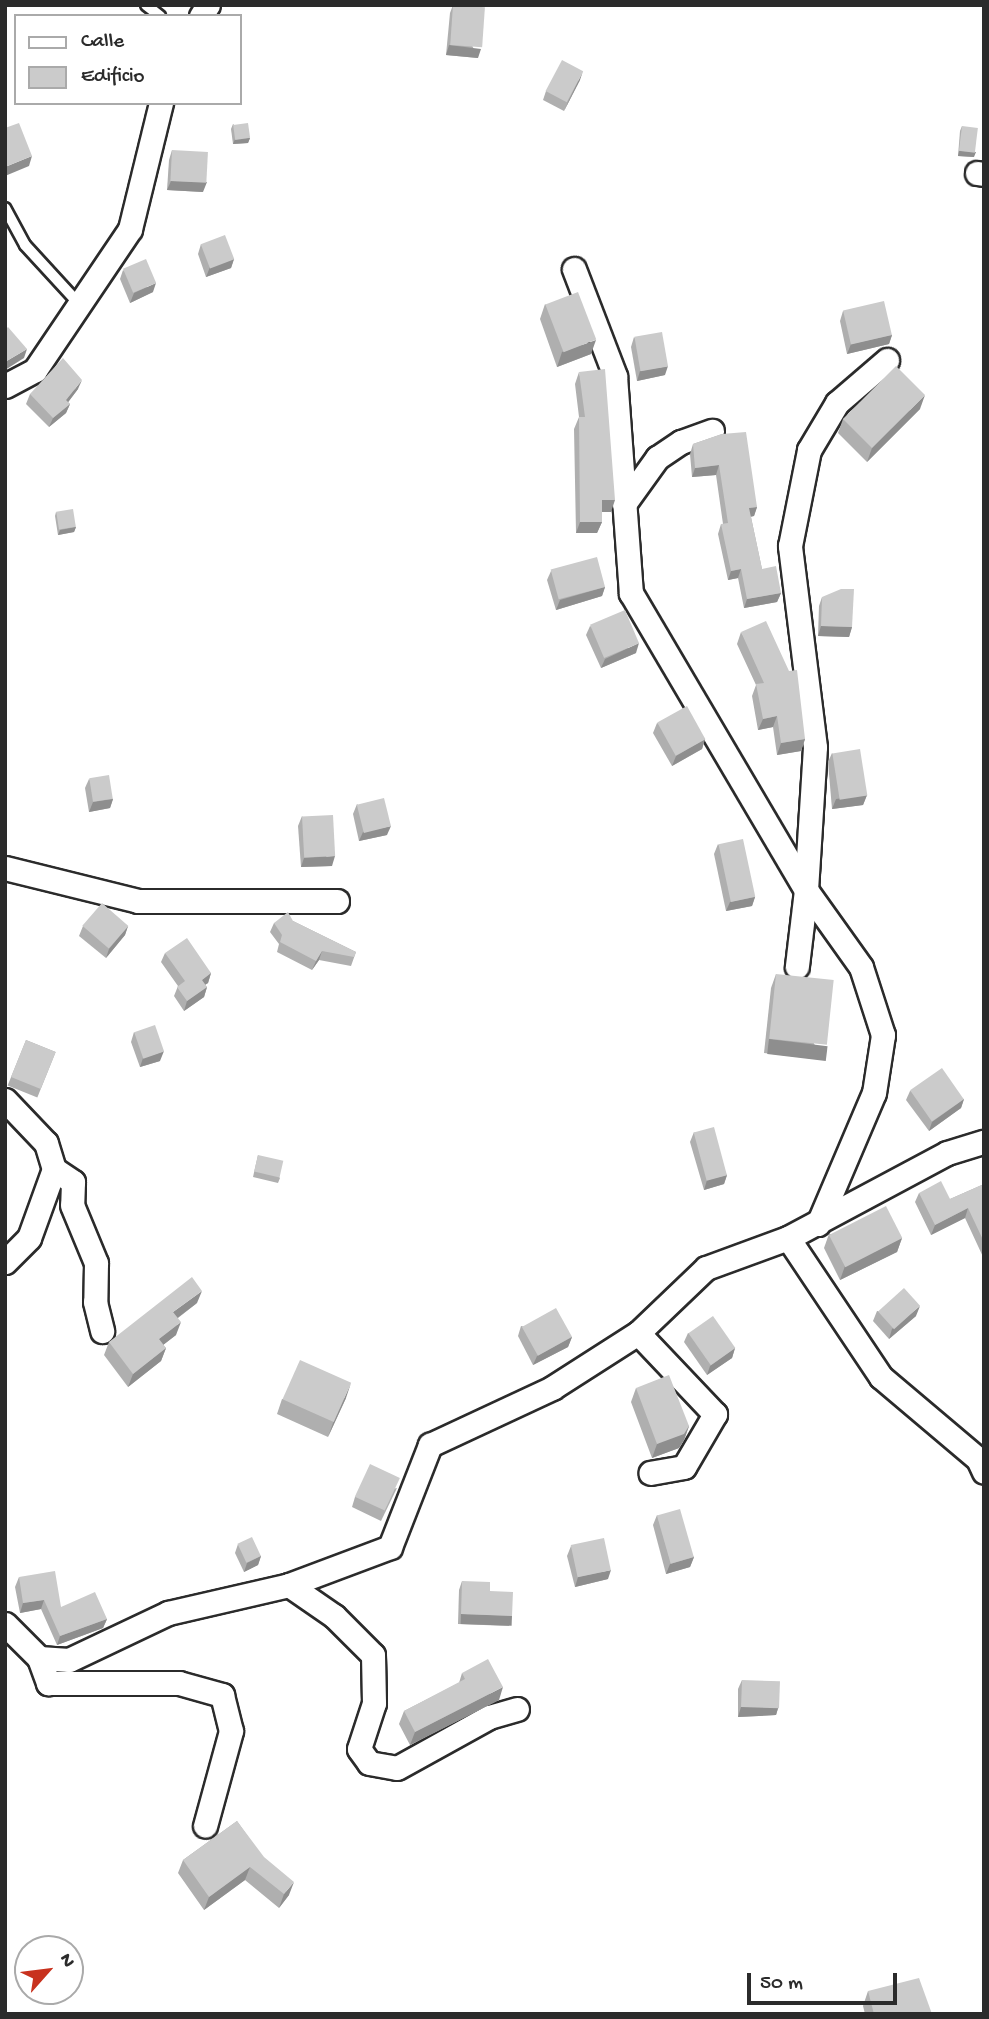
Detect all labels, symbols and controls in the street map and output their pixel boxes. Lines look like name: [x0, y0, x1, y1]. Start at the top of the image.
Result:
legend: [14, 14, 242, 105]
text: Calle: [81, 30, 124, 55]
text: Edificio: [81, 65, 145, 90]
north arrow: [14, 1935, 84, 2005]
text: N: [53, 1950, 79, 1972]
scale bar: [751, 1960, 902, 2004]
text: 50 m: [760, 1972, 803, 1997]

